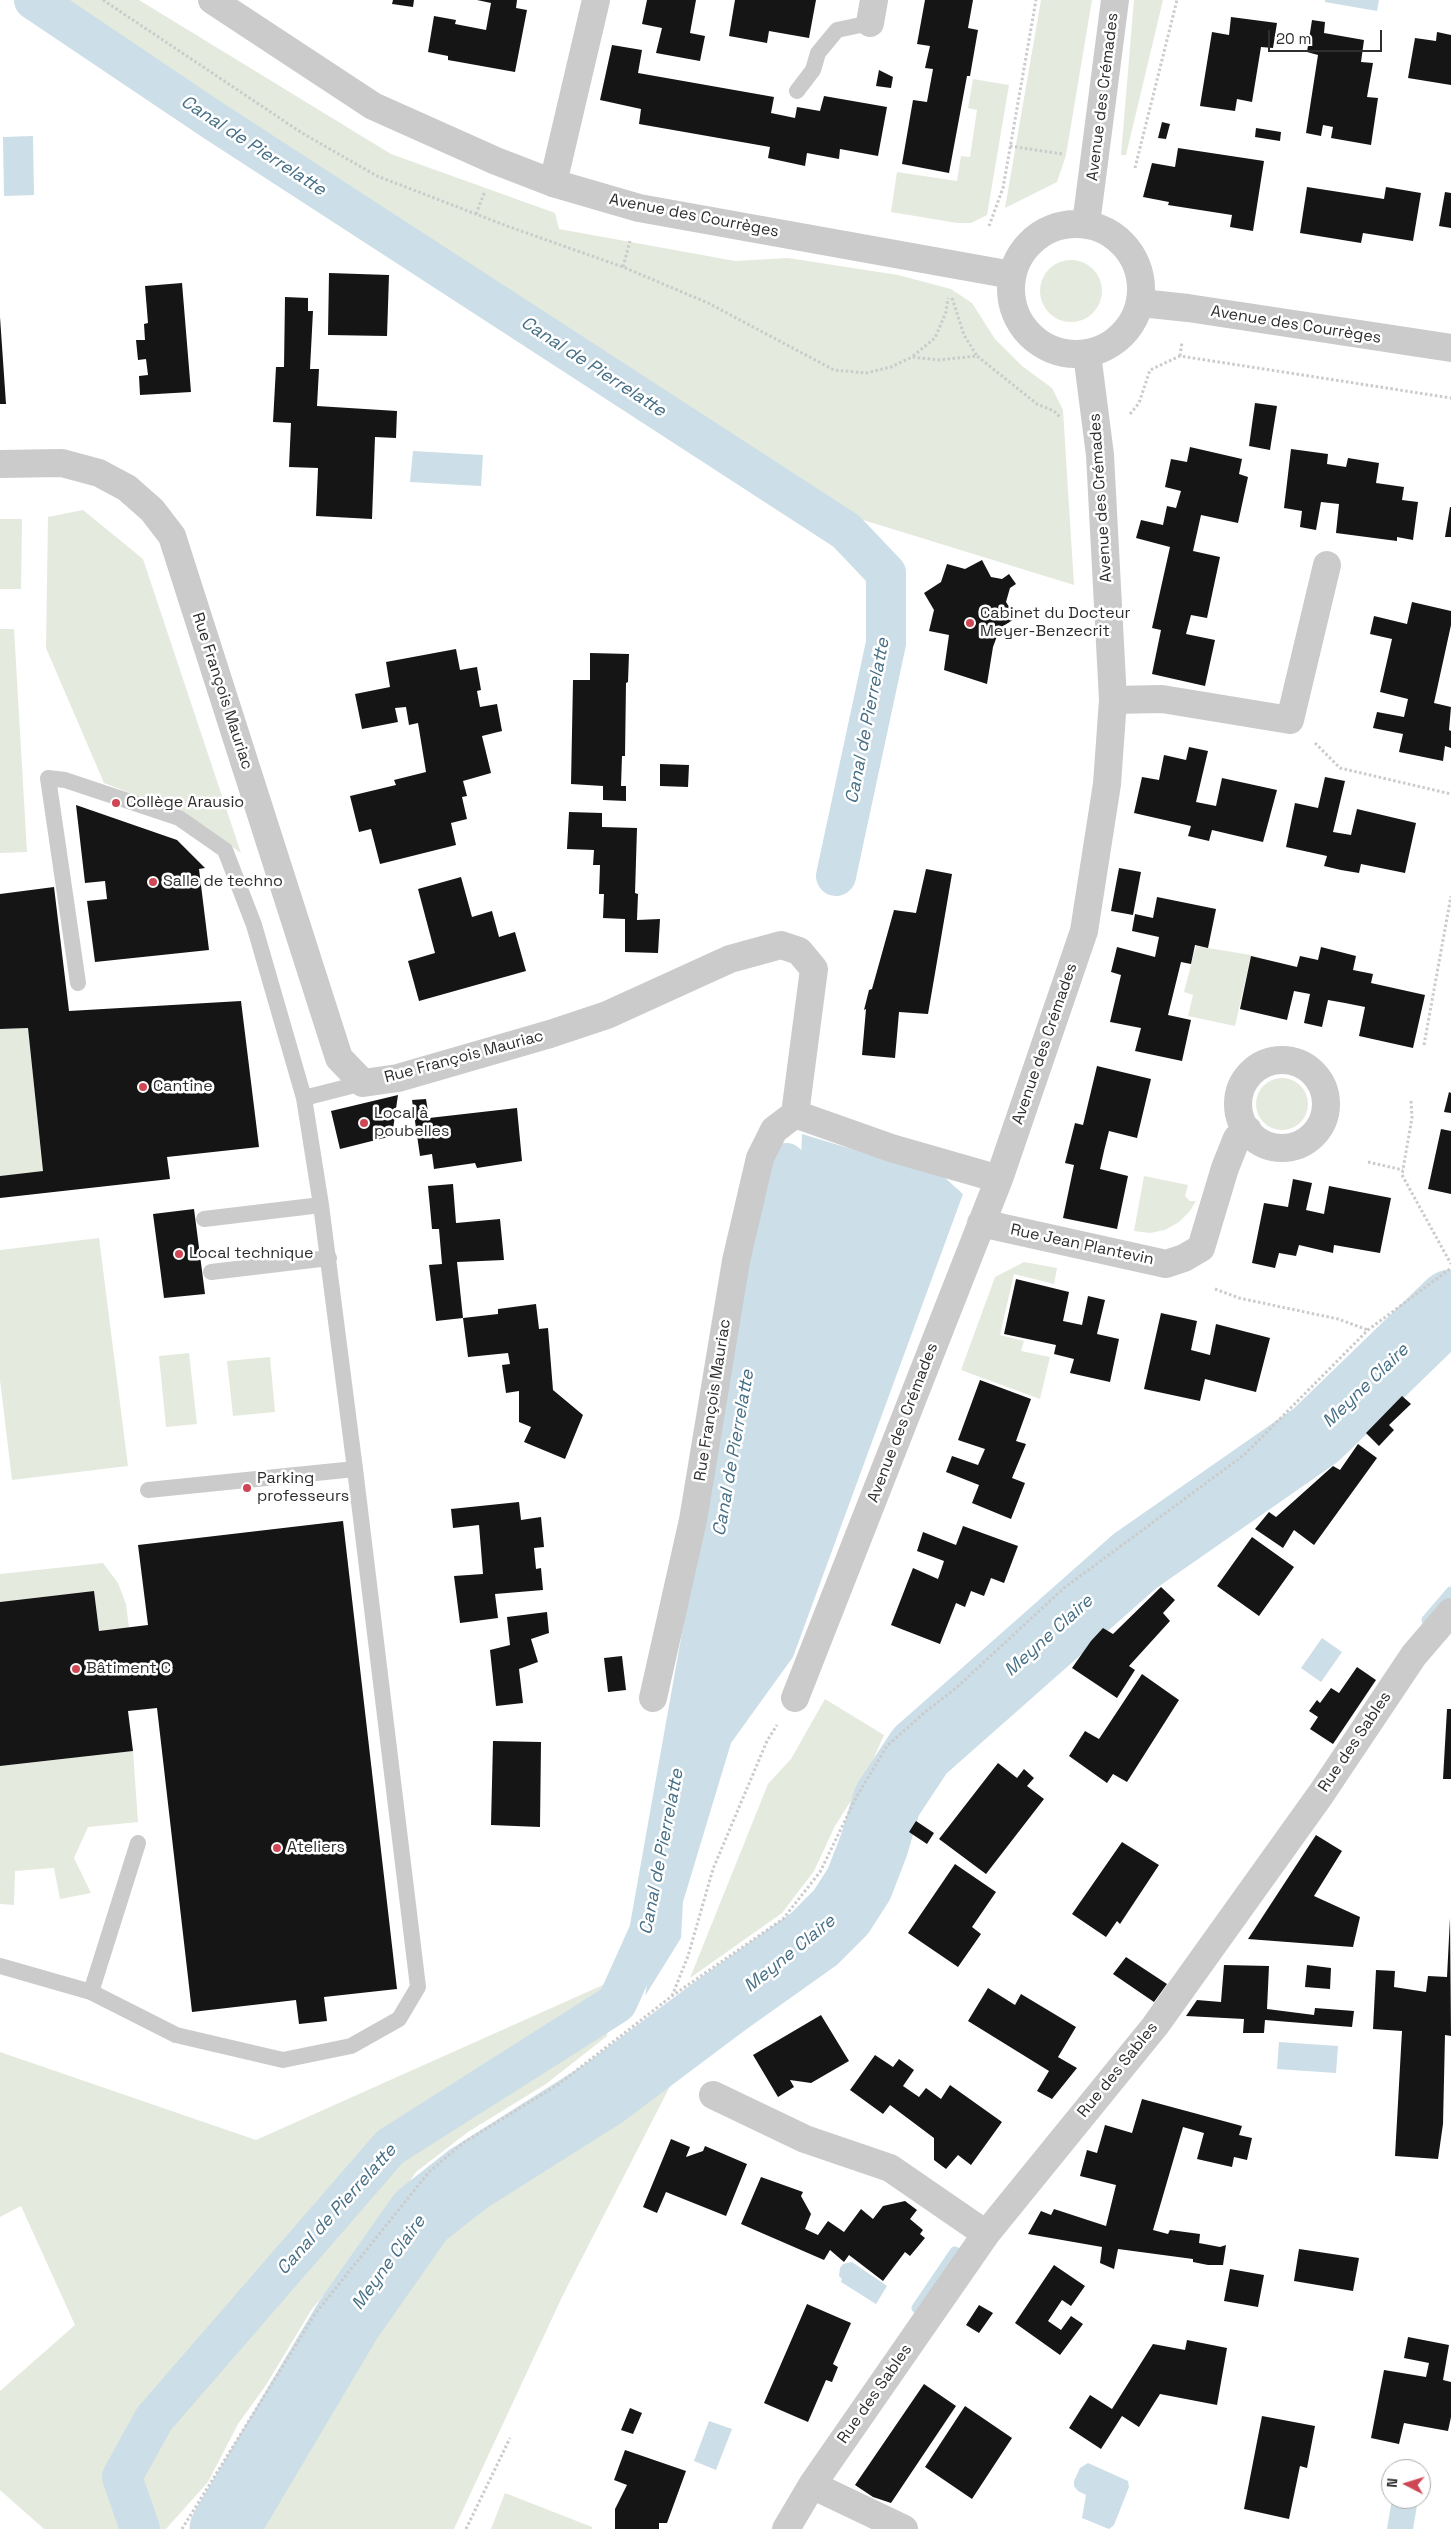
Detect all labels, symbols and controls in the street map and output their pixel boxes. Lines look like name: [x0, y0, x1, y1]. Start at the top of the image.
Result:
street label: Avenue des Crémades: [1083, 12, 1123, 182]
scale bar: [1271, 20, 1385, 52]
text: 20 m: [1276, 29, 1311, 48]
water label: Canal de Pierrelatte: [176, 91, 330, 201]
street label: Avenue des Courrèges: [608, 190, 780, 242]
street label: Avenue des Courrèges: [1209, 302, 1383, 348]
water label: Canal de Pierrelatte: [516, 312, 670, 422]
street label: Avenue des Crémades: [1086, 413, 1116, 583]
place label: Cabinet du Docteur Meyer-Benzecrit: [980, 604, 1130, 642]
street label: Rue François Mauriac: [188, 610, 256, 772]
marker: Cabinet du Docteur Meyer-Benzecrit: [964, 617, 976, 629]
water label: Canal de Pierrelatte: [841, 636, 895, 806]
place label: Collège Arausio: [126, 793, 244, 813]
marker: Collège Arausio: [110, 797, 122, 809]
place label: Salle de techno: [163, 872, 283, 892]
marker: Salle de techno: [147, 876, 159, 888]
street label: Avenue des Crémades: [1008, 961, 1082, 1127]
street label: Rue François Mauriac: [382, 1027, 546, 1087]
place label: Cantine: [153, 1077, 213, 1097]
marker: Cantine: [137, 1081, 149, 1093]
place label: Local à poubelles: [374, 1104, 450, 1142]
marker: Local à poubelles: [358, 1117, 370, 1129]
street label: Rue Jean Plantevin: [1009, 1220, 1155, 1270]
place label: Local technique: [189, 1244, 314, 1264]
marker: Local technique: [173, 1248, 185, 1260]
street label: Rue François Mauriac: [691, 1318, 735, 1482]
street label: Avenue des Crémades: [864, 1340, 942, 1506]
water label: Meyne Claire: [1318, 1340, 1414, 1432]
water label: Canal de Pierrelatte: [709, 1368, 759, 1538]
place label: Parking professeurs: [257, 1469, 349, 1507]
marker: Parking professeurs: [241, 1482, 253, 1494]
water label: Meyne Claire: [1000, 1591, 1098, 1681]
place label: Bâtiment C: [86, 1659, 171, 1679]
marker: Bâtiment C: [70, 1663, 82, 1675]
street label: Rue des Sables: [1314, 1688, 1396, 1796]
water label: Canal de Pierrelatte: [635, 1767, 689, 1937]
place label: Ateliers: [287, 1838, 345, 1858]
marker: Ateliers: [271, 1842, 283, 1854]
water label: Meyne Claire: [740, 1911, 840, 1997]
street label: Rue des Sables: [1074, 2019, 1162, 2121]
water label: Canal de Pierrelatte: [273, 2140, 401, 2280]
water label: Meyne Claire: [348, 2212, 430, 2314]
street label: Rue des Sables: [834, 2341, 916, 2447]
north arrow: [1381, 2459, 1431, 2509]
text: N: [1383, 2477, 1401, 2488]

